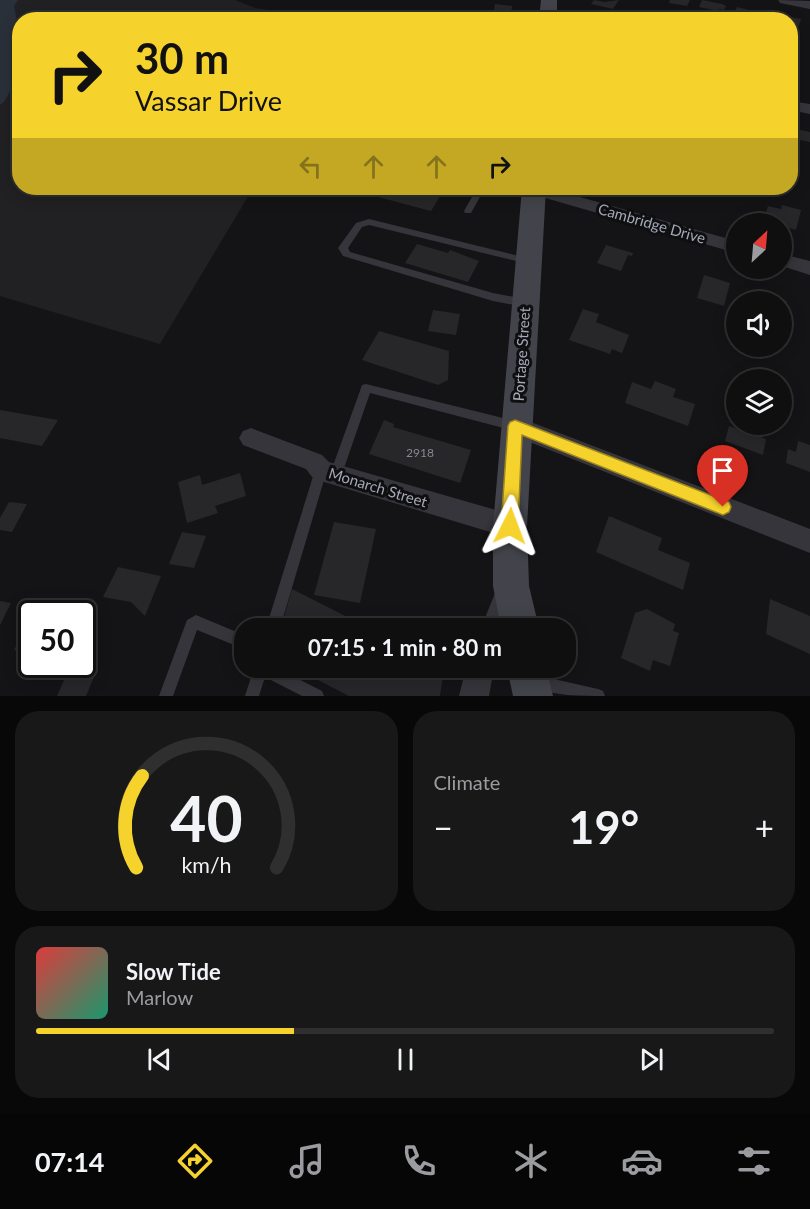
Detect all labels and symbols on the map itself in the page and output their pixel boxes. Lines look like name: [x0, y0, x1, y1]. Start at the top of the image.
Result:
street label: Cambridge Drive: [596, 199, 708, 247]
north arrow: [726, 213, 792, 279]
street label: Portage Street: [509, 306, 533, 402]
house number: 2918: [406, 445, 434, 460]
pin: [697, 445, 748, 507]
street label: Monarch Street: [327, 463, 430, 511]
position arrow: [478, 494, 542, 558]
speed limit sign: 50: [18, 600, 96, 678]

